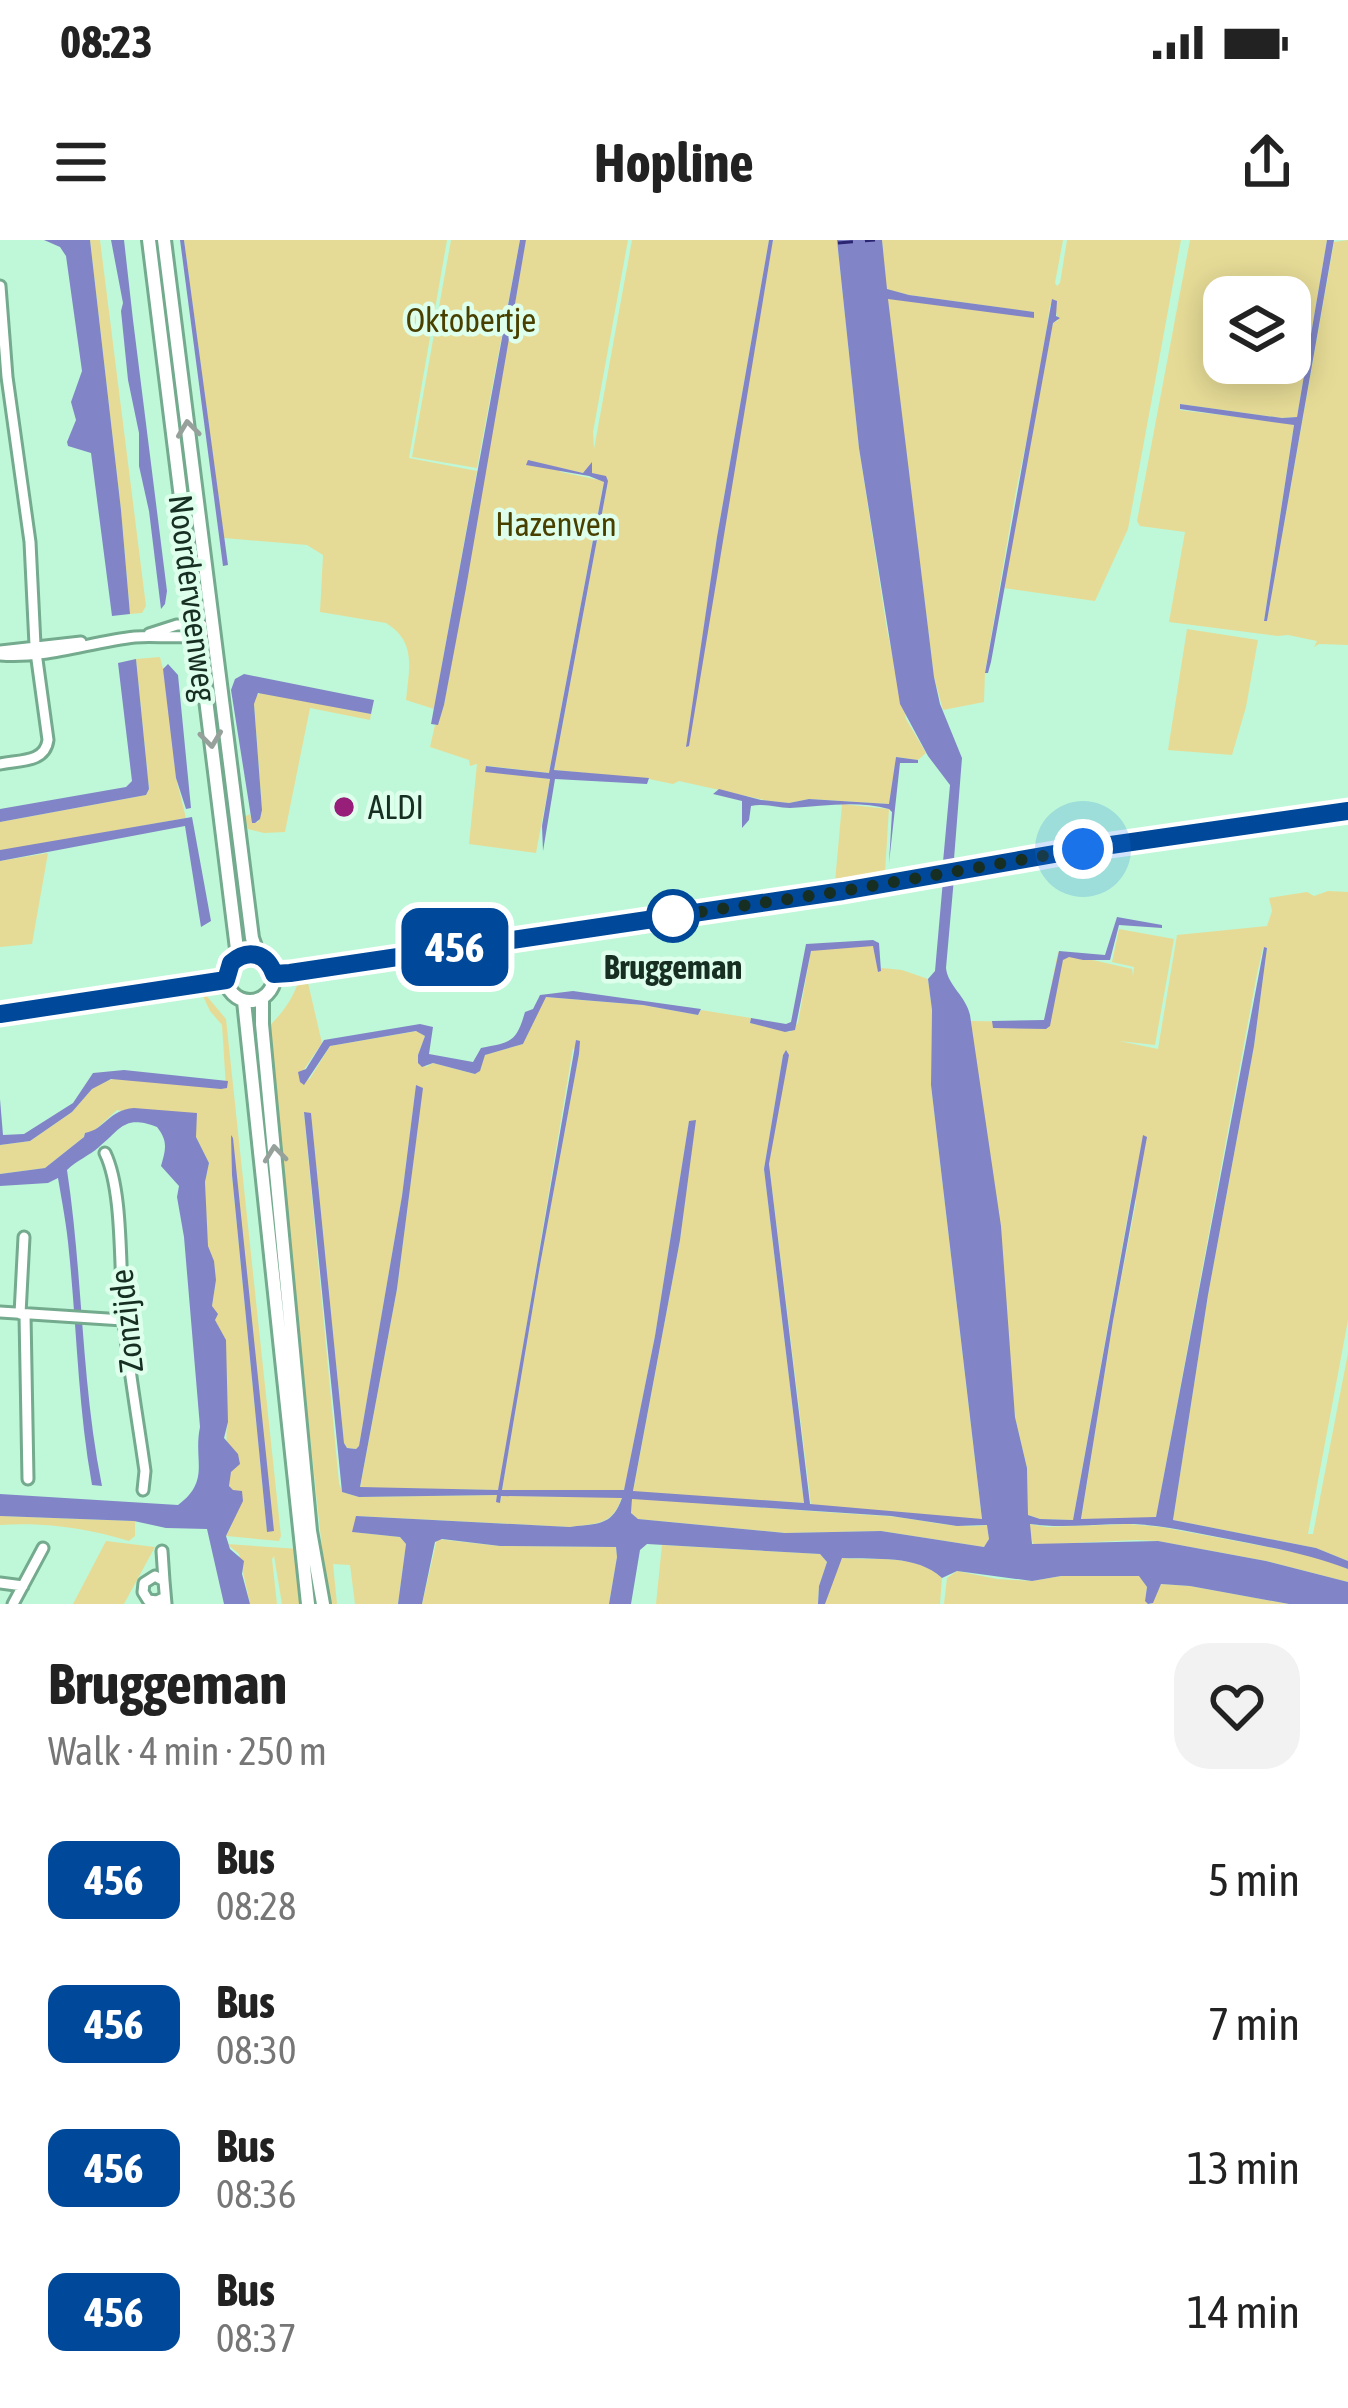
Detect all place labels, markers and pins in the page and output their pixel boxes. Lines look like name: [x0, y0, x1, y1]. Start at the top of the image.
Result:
place label: ALDI: [368, 788, 424, 826]
marker: ALDI: [331, 794, 357, 820]
marker: Bruggeman: [648, 891, 698, 941]
place label: Bruggeman: [604, 948, 742, 986]

